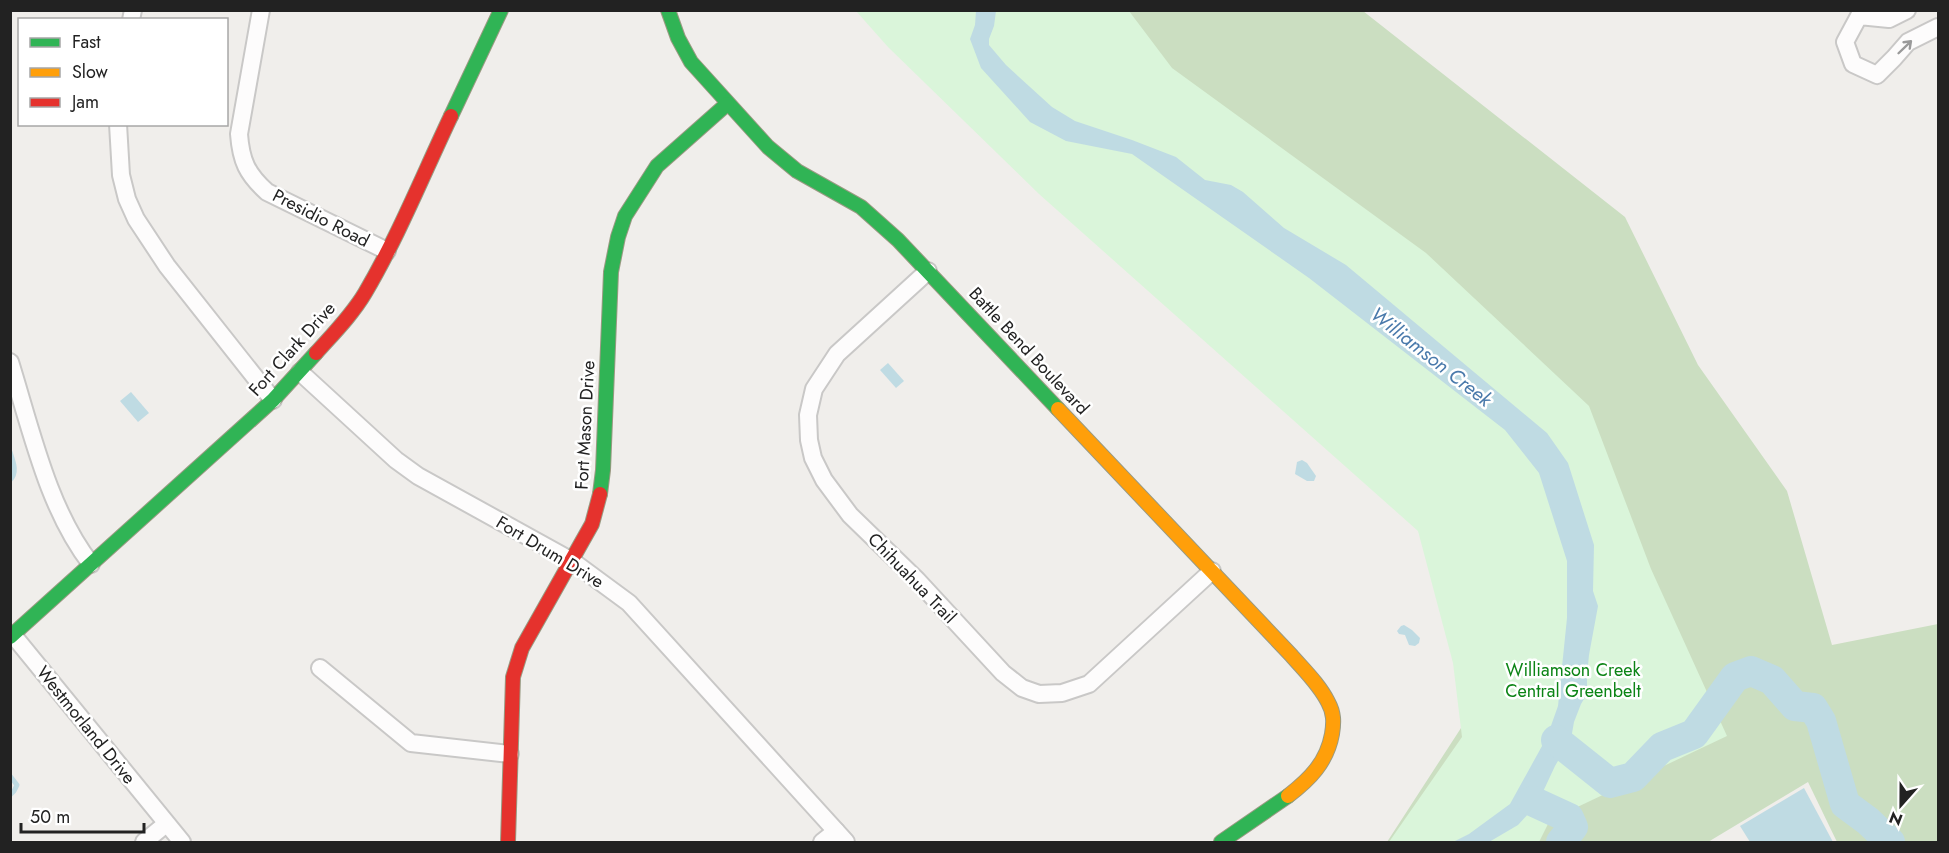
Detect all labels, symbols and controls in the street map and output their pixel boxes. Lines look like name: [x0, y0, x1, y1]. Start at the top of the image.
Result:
legend: [18, 18, 228, 126]
text: Fast: [72, 29, 101, 55]
one-way arrow: [1897, 40, 1912, 55]
text: Slow: [72, 59, 109, 85]
text: Jam: [70, 89, 99, 115]
street label: Presidio Road: [268, 182, 374, 254]
street label: Battle Bend Boulevard: [963, 281, 1095, 421]
street label: Fort Clark Drive: [243, 296, 341, 402]
water label: Williamson Creek: [1364, 300, 1499, 415]
street label: Fort Mason Drive: [569, 360, 601, 490]
street label: Fort Drum Drive: [491, 510, 609, 594]
street label: Chihuahua Trail: [862, 527, 962, 629]
park label: Williamson Creek Central Greenbelt: [1505, 657, 1641, 704]
street label: Westmorland Drive: [30, 660, 142, 790]
north arrow: [1871, 775, 1931, 835]
scale bar: [21, 796, 144, 834]
text: 50 m: [30, 804, 70, 830]
text: N: [1886, 806, 1906, 832]

